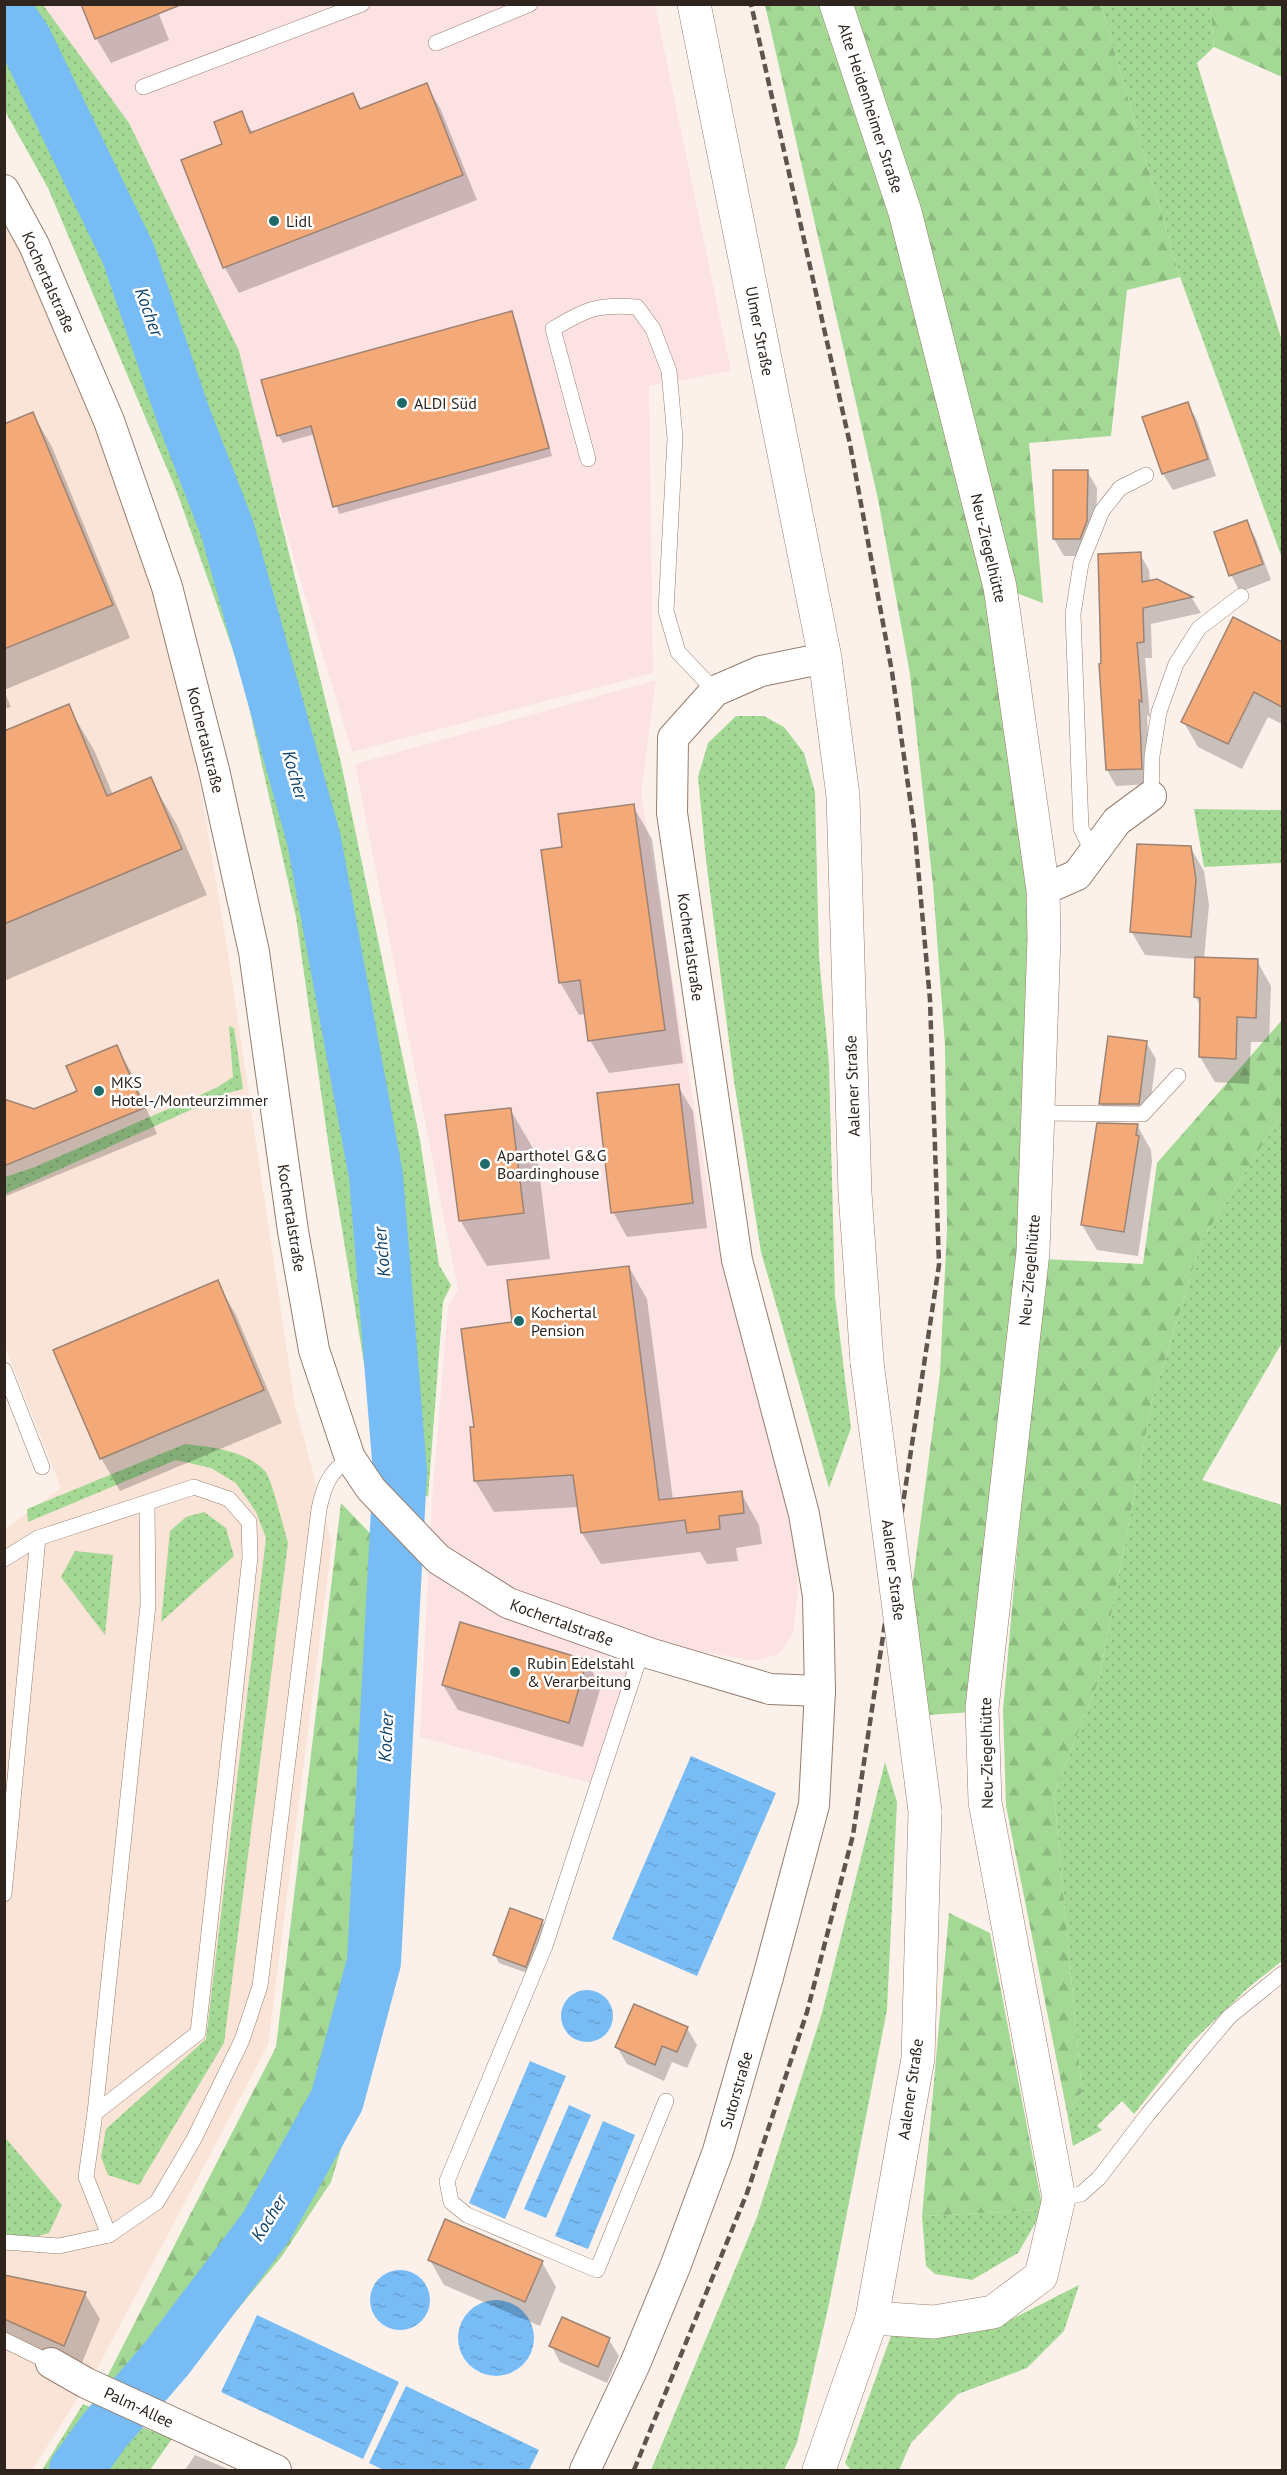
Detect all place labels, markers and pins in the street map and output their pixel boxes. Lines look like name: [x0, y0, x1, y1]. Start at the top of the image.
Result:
place label: Lidl: [286, 211, 312, 231]
marker: Lidl: [267, 214, 281, 228]
place label: ALDI Süd: [414, 393, 477, 413]
marker: ALDI Süd: [395, 396, 409, 410]
place label: MKS Hotel-/Monteurzimmer: [111, 1072, 269, 1110]
marker: MKS Hotel-/Monteurzimmer: [92, 1084, 106, 1098]
place label: Aparthotel G&G Boardinghouse: [497, 1145, 607, 1183]
marker: Aparthotel G&G Boardinghouse: [478, 1157, 492, 1171]
place label: Kochertal Pension: [531, 1302, 597, 1340]
marker: Kochertal Pension: [512, 1314, 526, 1328]
place label: Rubin Edelstahl & Verarbeitung: [527, 1653, 635, 1691]
marker: Rubin Edelstahl & Verarbeitung: [508, 1665, 522, 1679]

